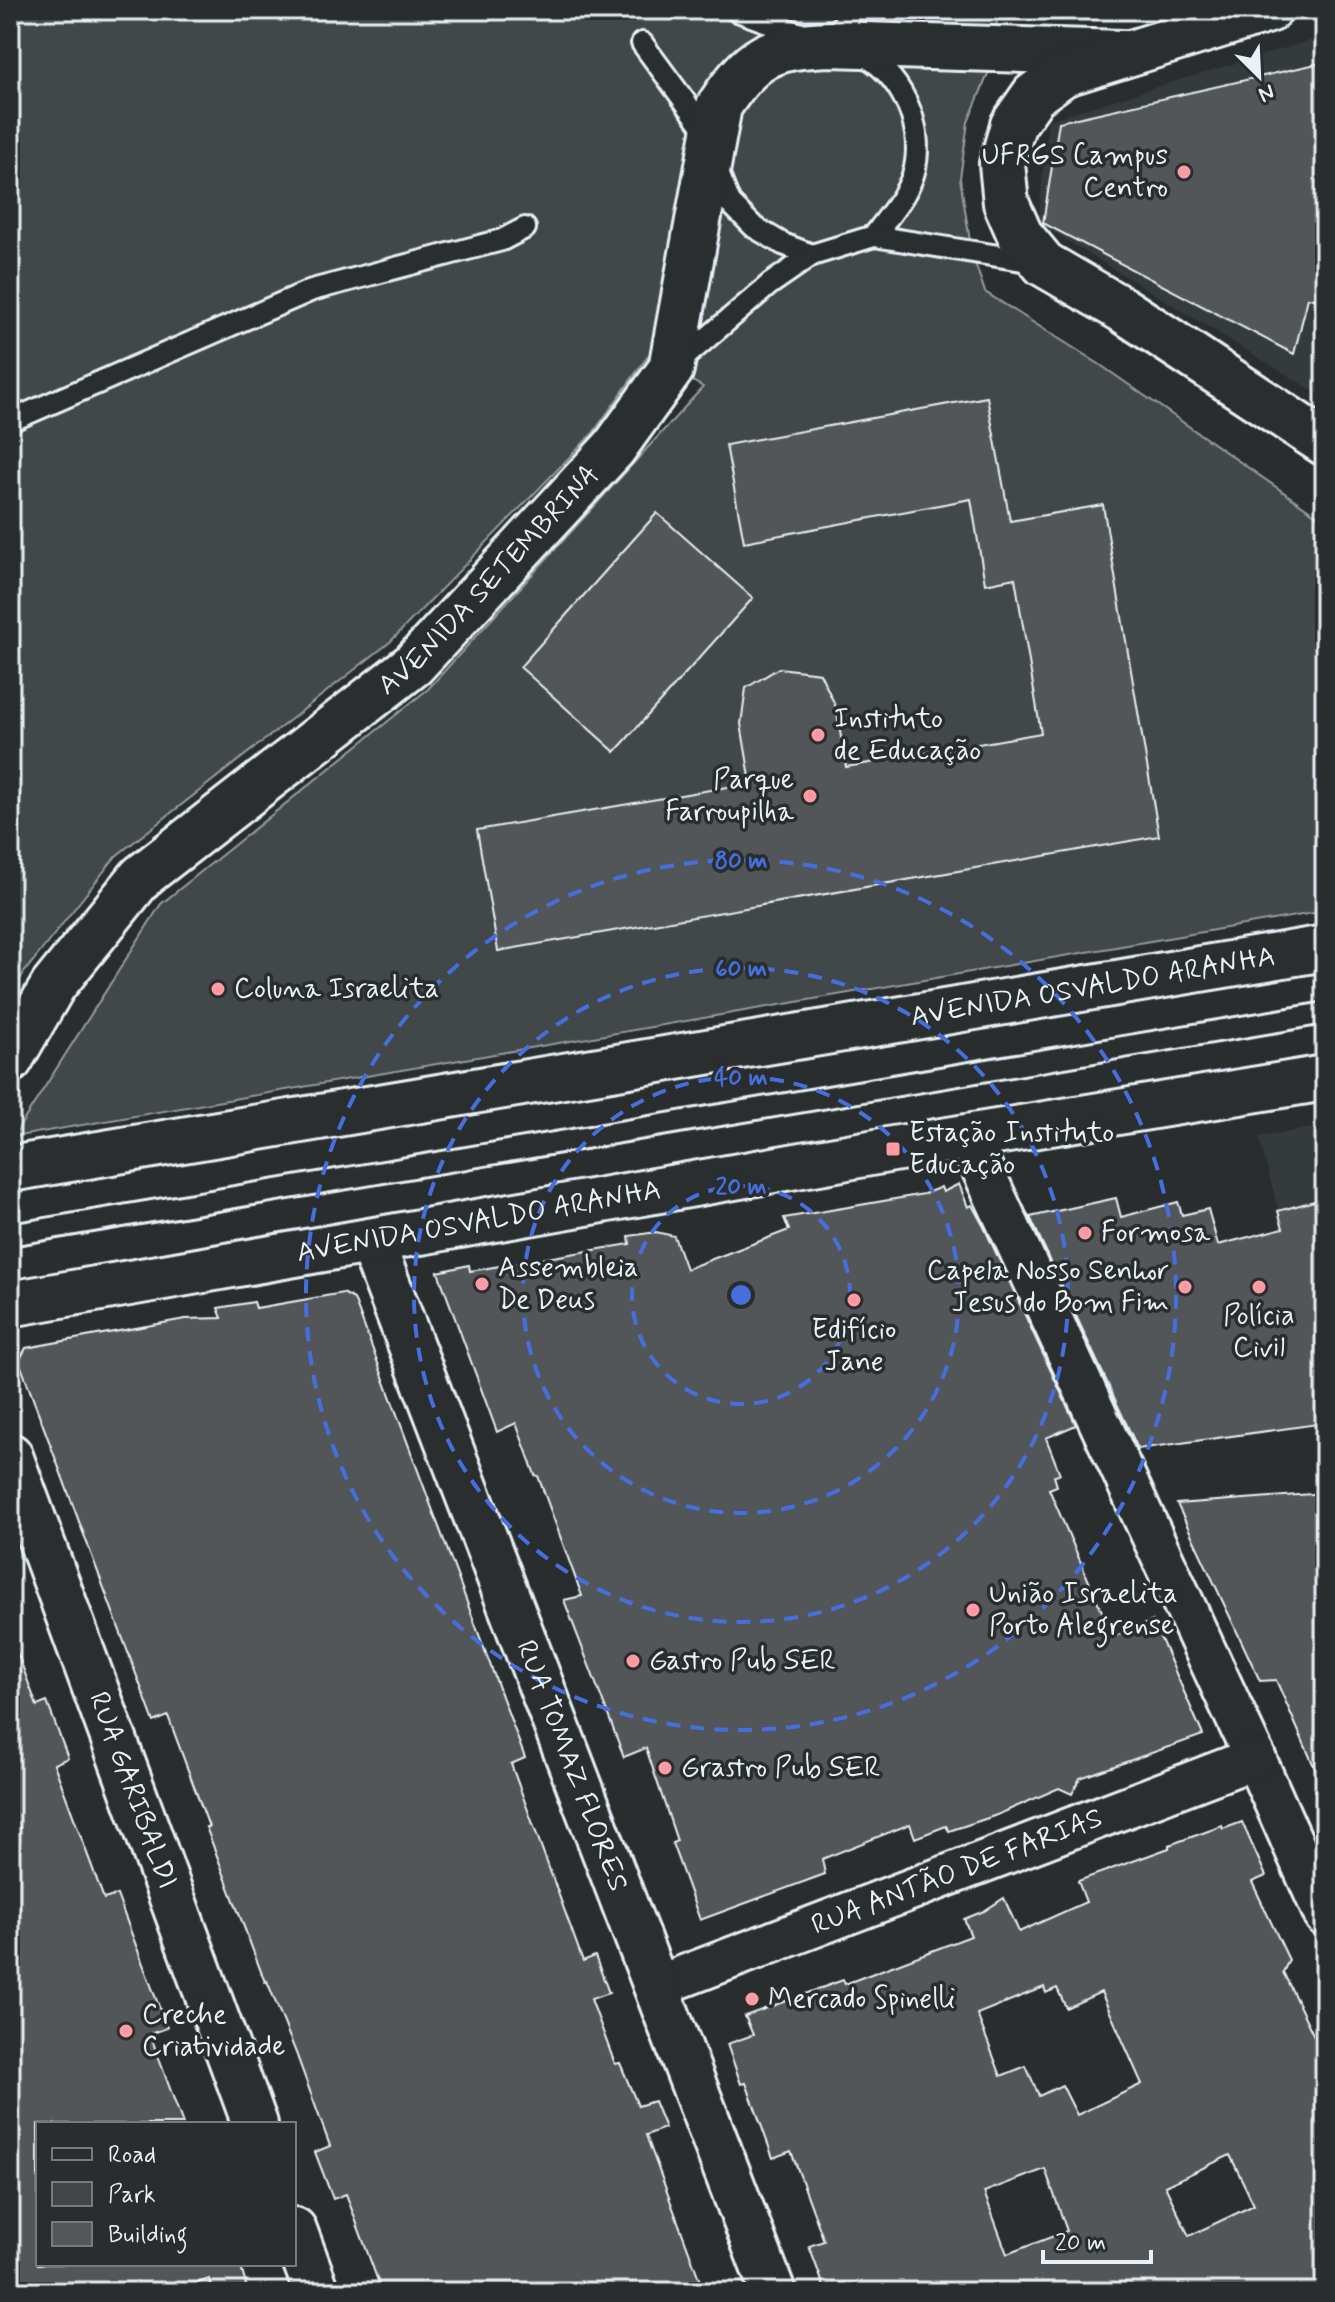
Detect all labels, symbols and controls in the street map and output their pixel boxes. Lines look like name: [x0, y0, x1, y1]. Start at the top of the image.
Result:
north arrow: [1219, 36, 1299, 116]
text: N: [1254, 77, 1279, 108]
place label: UFRGS Campus Centro: [982, 138, 1168, 207]
marker: UFRGS Campus Centro: [1175, 163, 1193, 181]
street label: AVENIDA SETEMBRINA: [370, 457, 608, 704]
place label: Instituto de Educação: [834, 701, 981, 770]
marker: Instituto de Educação: [809, 726, 827, 744]
place label: Parque Farroupilha: [665, 762, 794, 831]
marker: Parque Farroupilha: [801, 787, 819, 805]
text: 80 m: [715, 846, 767, 877]
street label: AVENIDA OSVALDO ARANHA: [908, 938, 1278, 1036]
text: 60 m: [715, 954, 767, 985]
place label: Coluna Israelita: [234, 971, 439, 1008]
marker: Coluna Israelita: [209, 980, 227, 998]
text: 40 m: [714, 1063, 768, 1094]
place label: Estação Instituto Educação: [909, 1115, 1114, 1184]
marker: Estação Instituto Educação: [884, 1140, 902, 1158]
street label: AVENIDA OSVALDO ARANHA: [294, 1172, 664, 1272]
text: 20 m: [715, 1172, 767, 1203]
place label: Formosa: [1101, 1215, 1210, 1252]
marker: Formosa: [1076, 1224, 1094, 1242]
place label: Assembleia De Deus: [498, 1250, 638, 1319]
place label: Capela Nosso Senhor Jesus do Bom Fim: [927, 1253, 1169, 1322]
marker: Assembleia De Deus: [473, 1275, 491, 1293]
marker: Capela Nosso Senhor Jesus do Bom Fim: [1176, 1278, 1194, 1296]
marker: Polícia Civil: [1250, 1278, 1268, 1296]
centre of rings: [727, 1281, 755, 1309]
marker: Edifício Jane: [845, 1291, 863, 1309]
place label: Polícia Civil: [1223, 1298, 1295, 1367]
place label: Edifício Jane: [812, 1312, 896, 1381]
place label: União Israelita Porto Alegrense: [989, 1576, 1178, 1648]
marker: União Israelita Porto Alegrense: [964, 1601, 982, 1619]
street label: RUA TOMAZ FLORES: [507, 1635, 637, 1897]
place label: Gastro Pub SER: [649, 1643, 836, 1680]
marker: Gastro Pub SER: [624, 1652, 642, 1670]
street label: RUA GARIBALDI: [80, 1687, 186, 1894]
place label: Grastro Pub SER: [681, 1750, 881, 1787]
marker: Grastro Pub SER: [656, 1759, 674, 1777]
street label: RUA ANTÃO DE FARIAS: [806, 1800, 1108, 1944]
place label: Mercado Spinelli: [768, 1981, 955, 2018]
marker: Mercado Spinelli: [743, 1990, 761, 2008]
place label: Creche Criatividade: [142, 1997, 285, 2066]
marker: Creche Criatividade: [117, 2022, 135, 2040]
legend: [36, 2122, 296, 2266]
text: Road: [108, 2140, 156, 2171]
text: Park: [108, 2180, 156, 2211]
scale bar: [1043, 2214, 1151, 2264]
text: Building: [108, 2220, 188, 2254]
text: 20 m: [1055, 2228, 1106, 2259]

